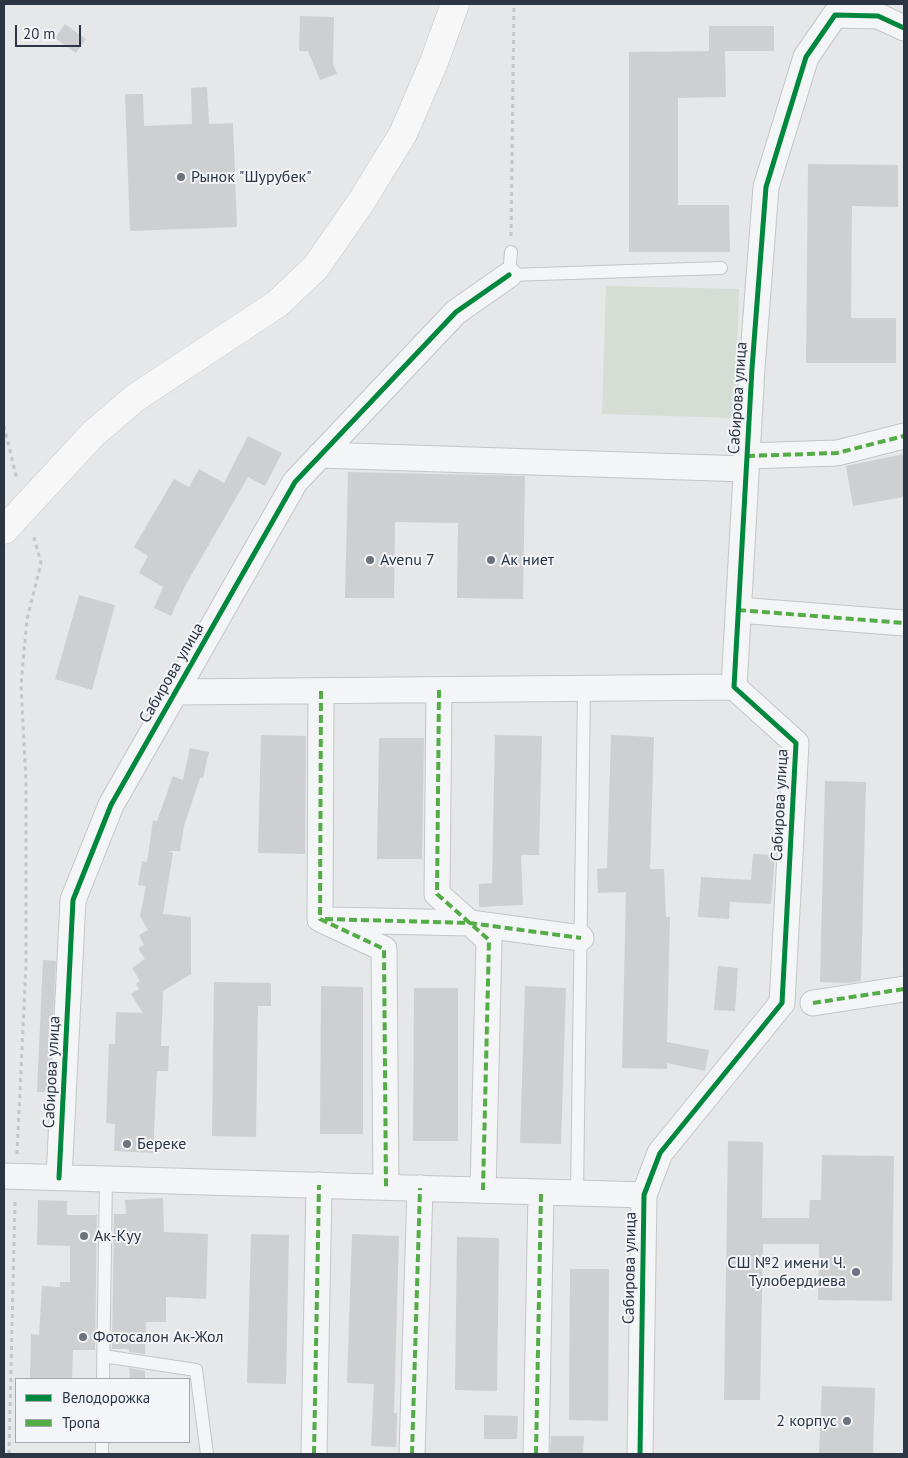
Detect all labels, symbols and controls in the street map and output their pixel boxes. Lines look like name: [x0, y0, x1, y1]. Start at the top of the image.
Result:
scale bar: [18, 15, 84, 47]
text: 20 m: [23, 24, 56, 43]
place label: Рынок "Шурубек": [191, 167, 312, 187]
marker: Рынок "Шурубек": [175, 171, 187, 183]
street label: Сабирова улица: [724, 341, 752, 455]
place label: Avenu 7: [380, 550, 435, 570]
place label: Ак ниет: [501, 550, 554, 570]
marker: Avenu 7: [364, 554, 376, 566]
marker: Ак ниет: [485, 554, 497, 566]
street label: Сабирова улица: [136, 619, 208, 727]
street label: Сабирова улица: [767, 748, 793, 862]
street label: Сабирова улица: [39, 1015, 65, 1129]
place label: Береке: [137, 1134, 186, 1154]
marker: Береке: [121, 1138, 133, 1150]
street label: Сабирова улица: [619, 1212, 641, 1324]
place label: Ак-Куу: [94, 1226, 141, 1246]
marker: Ак-Куу: [78, 1230, 90, 1242]
place label: СШ №2 имени Ч. Тулобердиева: [727, 1253, 846, 1291]
marker: СШ №2 имени Ч. Тулобердиева: [850, 1266, 862, 1278]
place label: Фотосалон Ак-Жол: [93, 1327, 224, 1347]
marker: Фотосалон Ак-Жол: [77, 1331, 89, 1343]
legend: [15, 1378, 190, 1443]
text: Велодорожка: [62, 1388, 150, 1407]
place label: 2 корпус: [776, 1411, 837, 1431]
text: Тропа: [62, 1413, 100, 1432]
marker: 2 корпус: [841, 1415, 853, 1427]

